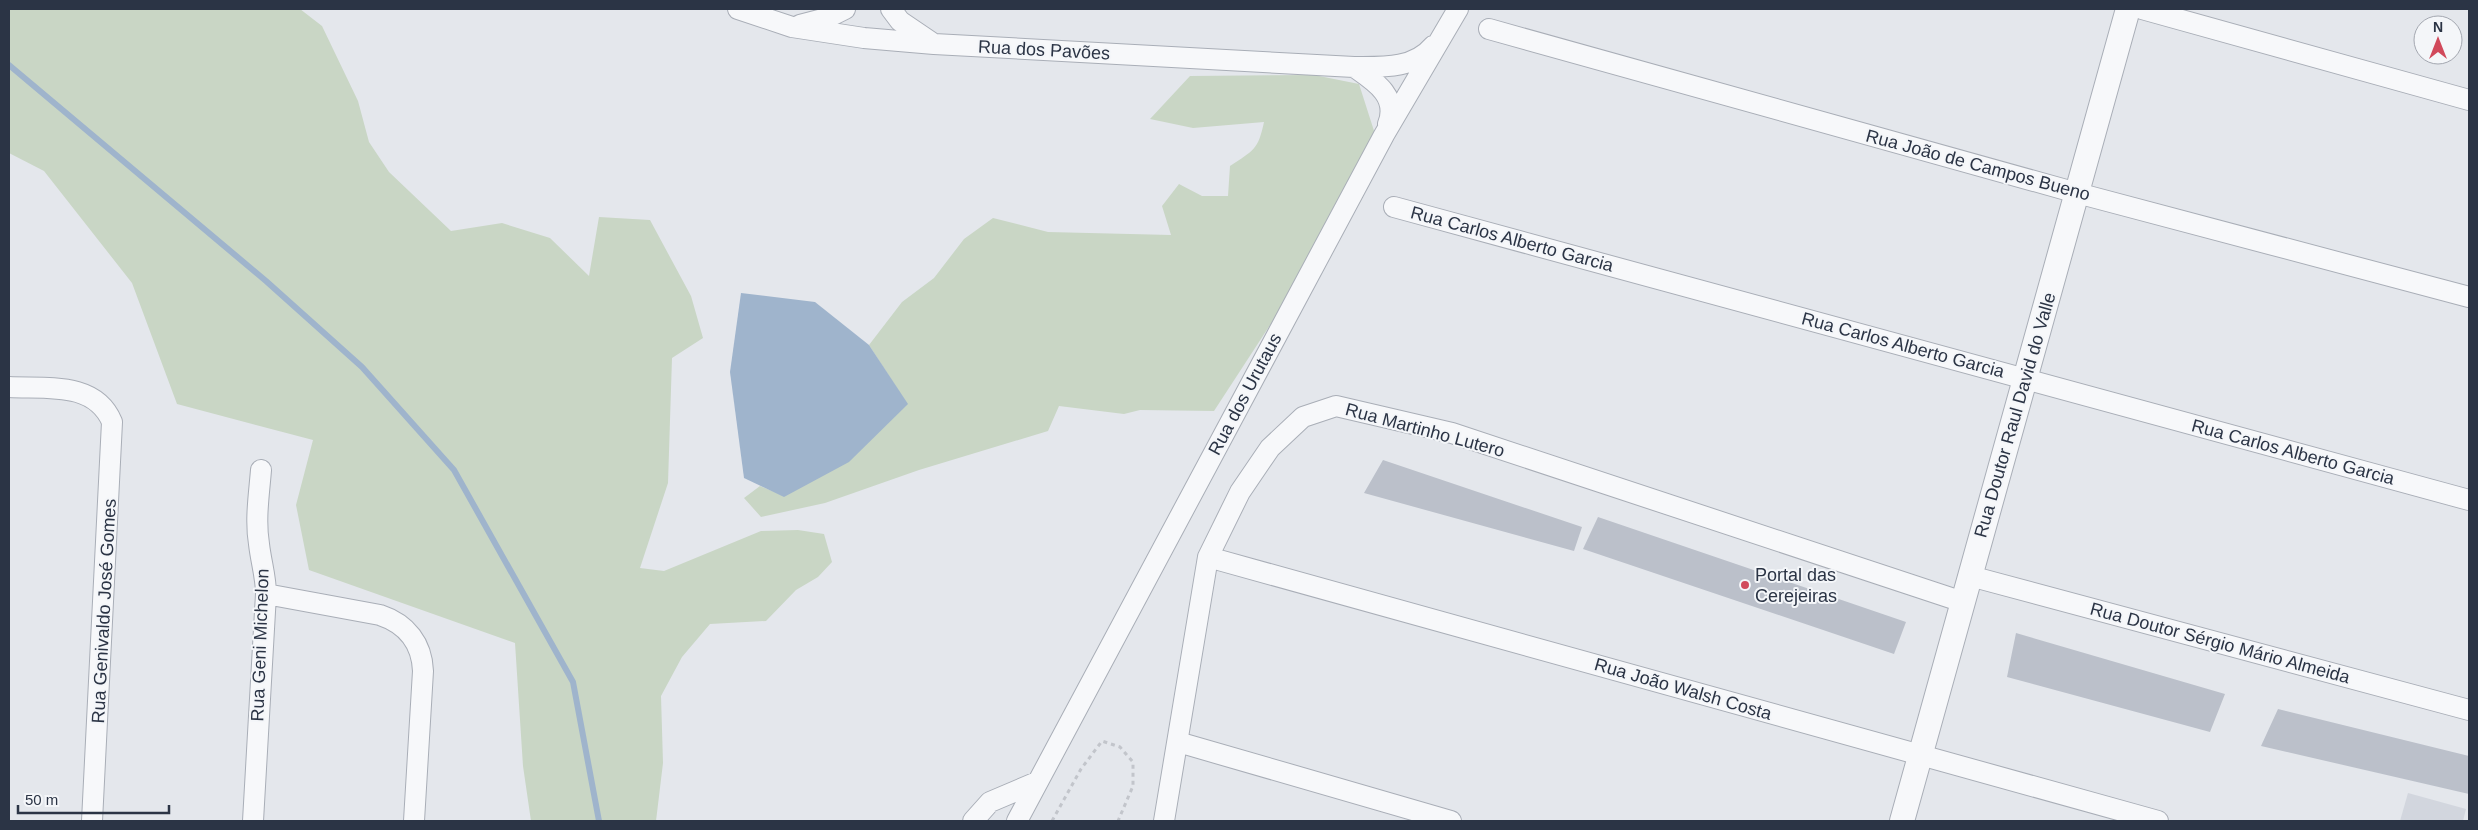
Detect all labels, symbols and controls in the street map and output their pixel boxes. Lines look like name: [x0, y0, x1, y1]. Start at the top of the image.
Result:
north arrow: [2413, 15, 2463, 65]
text: N: [2433, 19, 2443, 35]
street label: Rua dos Pavões: [978, 37, 1110, 63]
street label: Rua João de Campos Bueno: [1864, 125, 2092, 205]
street label: Rua Carlos Alberto Garcia: [1408, 202, 1617, 276]
street label: Rua Doutor Raul David do Valle: [1970, 290, 2060, 540]
street label: Rua Carlos Alberto Garcia: [1799, 308, 2008, 382]
street label: Rua dos Urutaus: [1204, 330, 1286, 458]
street label: Rua Martinho Lutero: [1343, 399, 1507, 461]
street label: Rua Carlos Alberto Garcia: [2189, 415, 2398, 489]
street label: Rua Genivaldo José Gomes: [88, 498, 120, 724]
place label: Portal das Cerejeiras: [1755, 565, 1837, 606]
street label: Rua Geni Michelon: [247, 568, 273, 722]
marker: Portal das Cerejeiras: [1739, 579, 1751, 591]
street label: Rua Doutor Sérgio Mário Almeida: [2088, 599, 2353, 688]
street label: Rua João Walsh Costa: [1592, 654, 1775, 724]
scale bar: [18, 782, 169, 814]
text: 50 m: [25, 791, 58, 808]

